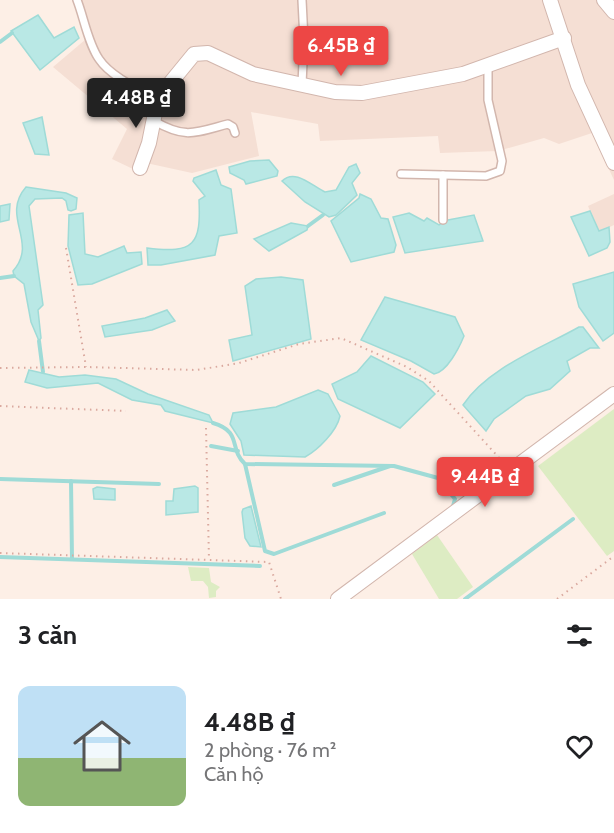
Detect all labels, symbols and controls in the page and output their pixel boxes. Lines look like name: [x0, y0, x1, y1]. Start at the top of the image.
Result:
pin: 6.45B ₫: [286, 26, 396, 77]
text: 6.45B ₫: [307, 33, 375, 57]
pin: 4.48B ₫: [81, 78, 191, 129]
text: 4.48B ₫: [101, 85, 171, 109]
pin: 9.44B ₫: [430, 457, 540, 508]
text: 9.44B ₫: [451, 464, 519, 488]
text: 3 căn: [18, 619, 77, 651]
icon: filters: [563, 619, 596, 652]
text: 4.48B ₫: [204, 706, 295, 738]
icon: home: [66, 710, 138, 782]
icon: heart: [563, 730, 596, 763]
text: 2 phòng · 76 m²: [204, 738, 336, 762]
text: Căn hộ: [204, 762, 263, 786]

